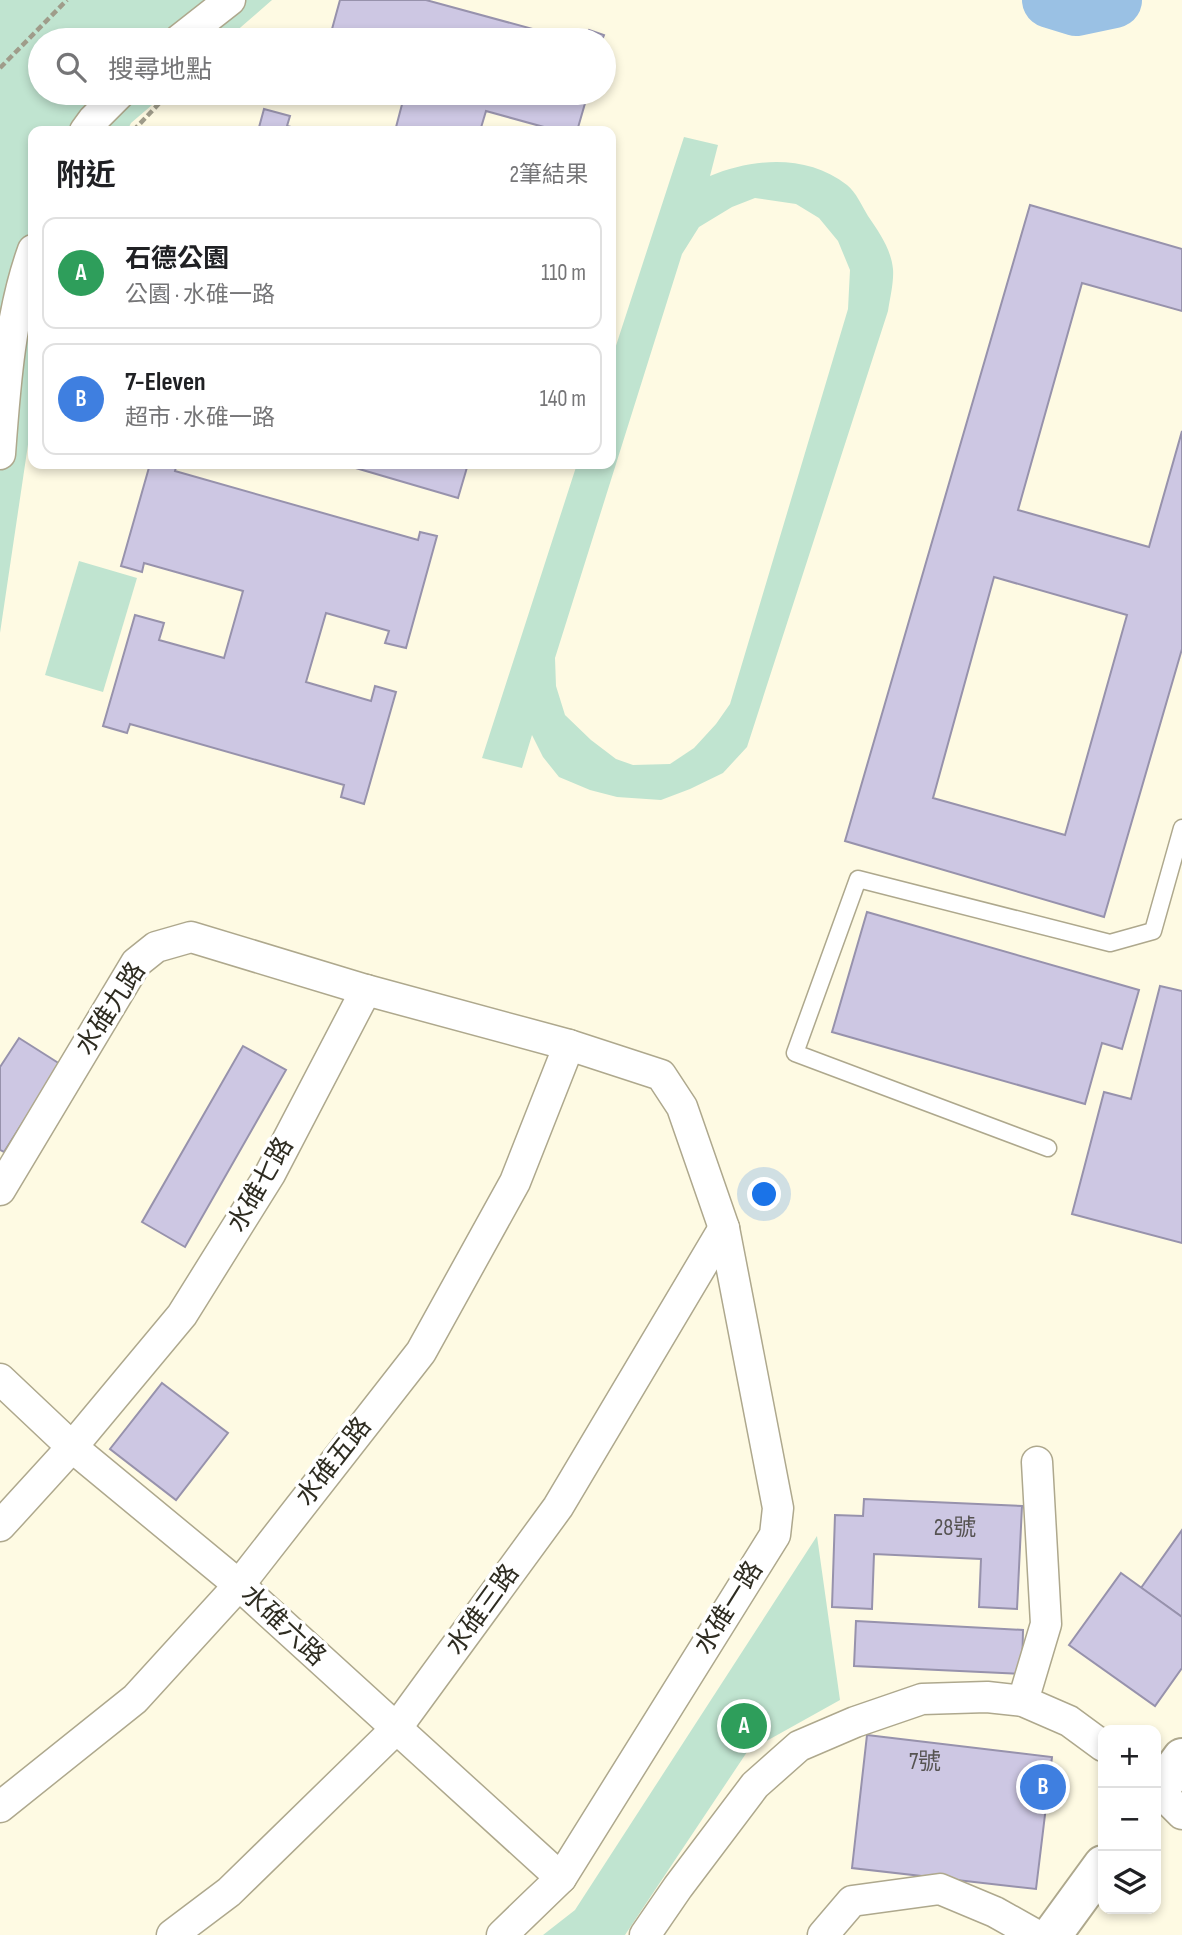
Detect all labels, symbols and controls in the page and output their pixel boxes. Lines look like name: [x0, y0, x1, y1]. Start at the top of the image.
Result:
search box: [28, 28, 616, 105]
icon: search: [52, 48, 90, 86]
text: 搜尋地點: [108, 55, 212, 86]
text: 附近: [56, 158, 116, 194]
text: 2筆結果: [510, 161, 588, 189]
text: 石德公園: [125, 244, 229, 275]
text: A: [76, 259, 86, 287]
text: 110 m: [541, 259, 586, 287]
text: 公園 · 水碓一路: [125, 281, 275, 309]
text: 7-Eleven: [125, 367, 206, 398]
text: B: [76, 385, 86, 413]
text: 140 m: [540, 385, 586, 413]
text: 超市 · 水碓一路: [125, 404, 275, 432]
street label: 水碓九路: [70, 957, 152, 1061]
street label: 水碓七路: [222, 1132, 300, 1238]
your location: [747, 1177, 781, 1211]
street label: 水碓五路: [290, 1411, 378, 1513]
house number: 28號: [934, 1514, 976, 1542]
street label: 水碓一路: [688, 1556, 770, 1660]
street label: 水碓三路: [440, 1559, 526, 1661]
street label: 水碓六路: [234, 1579, 332, 1673]
pin: A: [721, 1700, 767, 1752]
map controls: [1098, 1725, 1161, 1914]
button: +: [1098, 1725, 1161, 1788]
house number: 7號: [909, 1748, 941, 1776]
pin: B: [1020, 1761, 1066, 1813]
button: −: [1098, 1788, 1161, 1851]
button: layers: [1098, 1851, 1161, 1914]

